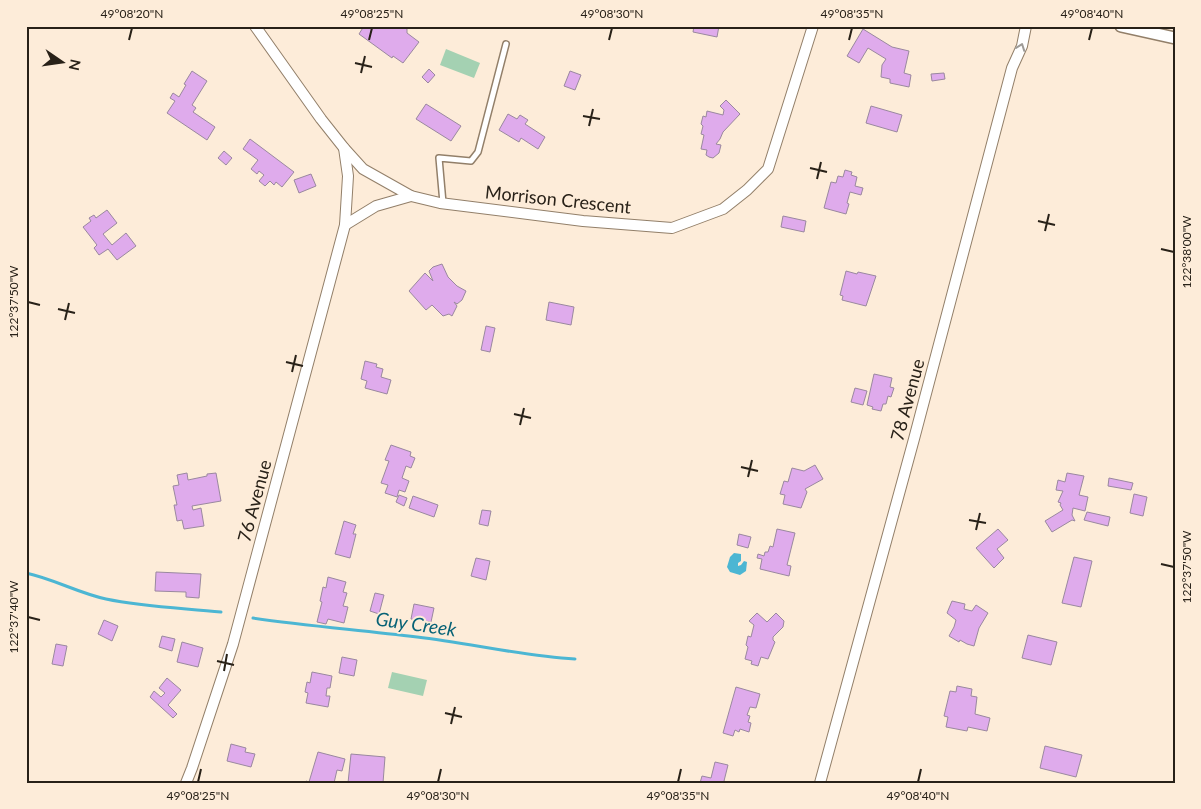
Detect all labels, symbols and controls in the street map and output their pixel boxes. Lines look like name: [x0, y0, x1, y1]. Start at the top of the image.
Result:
text: 49°08'20"N: [101, 6, 163, 21]
text: 49°08'25"N: [341, 6, 403, 21]
text: 49°08'30"N: [581, 6, 643, 21]
text: 49°08'35"N: [821, 6, 883, 21]
text: 49°08'40"N: [1061, 6, 1123, 21]
north arrow: [38, 38, 88, 88]
one-way arrow: [1015, 44, 1025, 52]
text: N: [66, 58, 85, 72]
street label: Morrison Crescent: [484, 180, 633, 218]
text: 122°38'00"W: [1179, 215, 1194, 289]
text: 122°37'50"W: [6, 265, 21, 339]
street label: 78 Avenue: [885, 356, 929, 443]
street label: 76 Avenue: [232, 457, 276, 544]
text: 122°37'50"W: [1179, 530, 1194, 604]
text: 122°37'40"W: [6, 580, 21, 654]
water label: Guy Creek: [374, 606, 459, 641]
text: 49°08'25"N: [167, 788, 229, 803]
text: 49°08'30"N: [407, 788, 469, 803]
text: 49°08'35"N: [647, 788, 709, 803]
text: 49°08'40"N: [887, 788, 949, 803]

